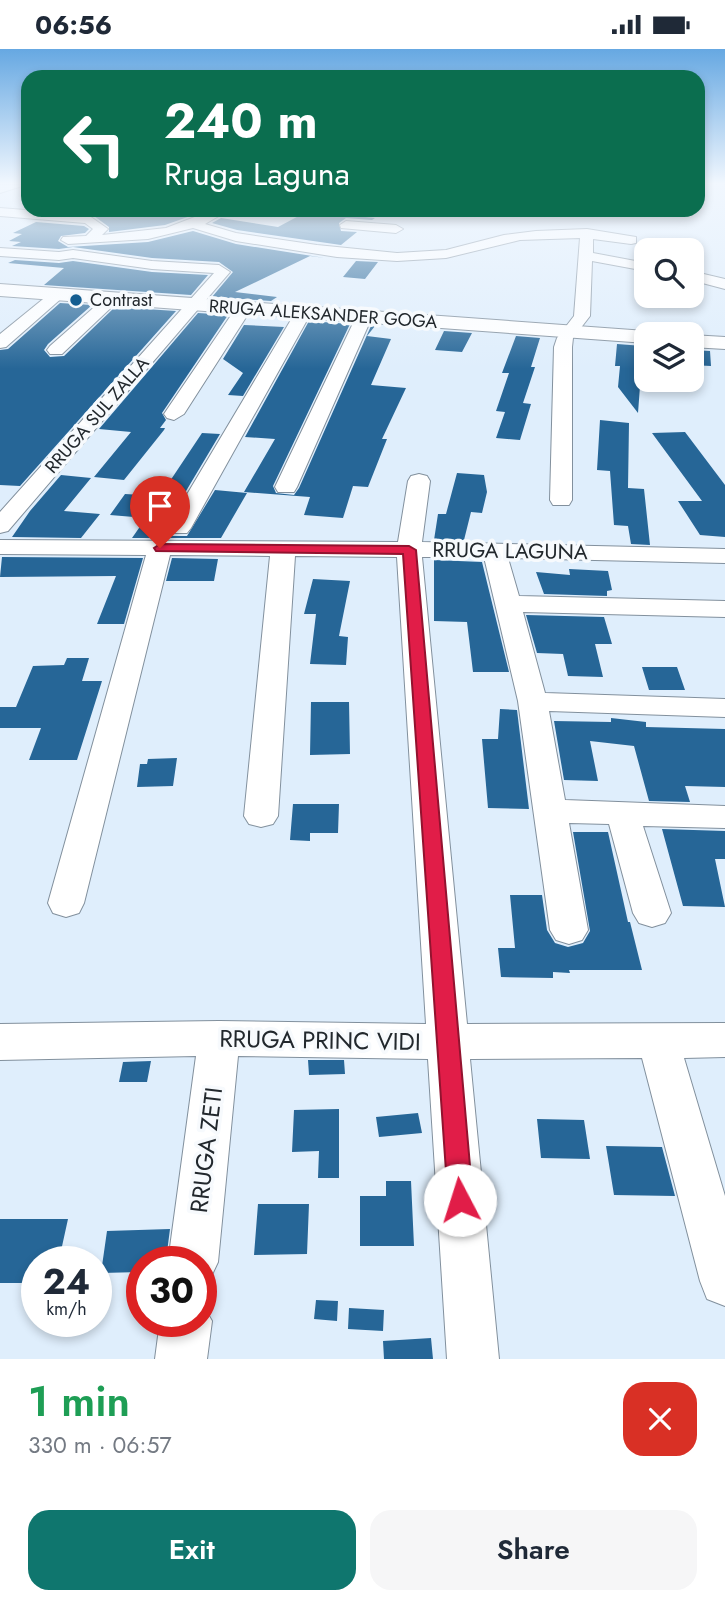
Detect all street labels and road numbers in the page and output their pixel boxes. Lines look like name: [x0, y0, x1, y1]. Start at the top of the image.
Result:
street label: RRUGA ALEKSANDER GOGA: [208, 293, 438, 335]
street label: RRUGA SUL ZALLA: [39, 351, 155, 479]
street label: RRUGA LAGUNA: [432, 535, 588, 567]
street label: RRUGA PRINC VIDI: [219, 1021, 421, 1059]
street label: RRUGA ZETI: [181, 1085, 231, 1215]

